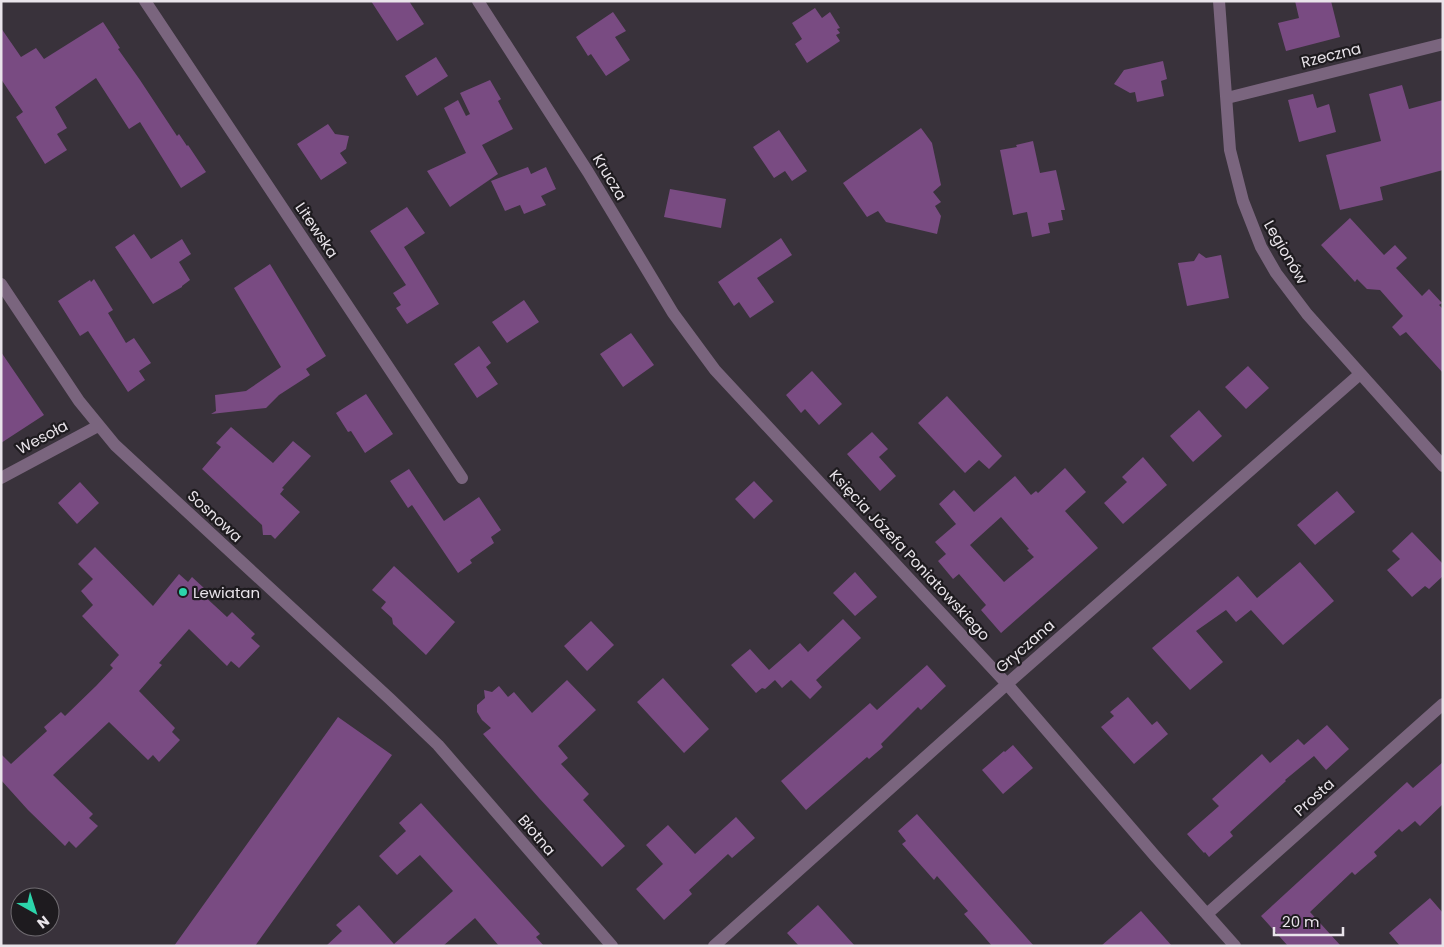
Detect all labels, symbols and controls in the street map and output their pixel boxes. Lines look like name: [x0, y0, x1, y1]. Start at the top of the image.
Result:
street label: Rzeczna: [1299, 37, 1363, 73]
street label: Krucza: [588, 150, 632, 204]
street label: Litewska: [291, 198, 343, 262]
street label: Legionów: [1259, 216, 1313, 288]
street label: Wesoła: [13, 415, 71, 459]
street label: Księcia Józefa Poniatowskiego: [825, 465, 995, 645]
street label: Sosnowa: [183, 485, 247, 547]
place label: Lewiatan: [193, 582, 260, 603]
marker: Lewiatan: [177, 586, 189, 598]
street label: Gryczana: [991, 615, 1059, 677]
street label: Prosta: [1289, 773, 1339, 821]
street label: Błotna: [513, 810, 561, 860]
north arrow: [10, 887, 60, 937]
scale bar: [1274, 904, 1343, 936]
text: N: [33, 911, 54, 933]
text: 20 m: [1282, 911, 1320, 932]

